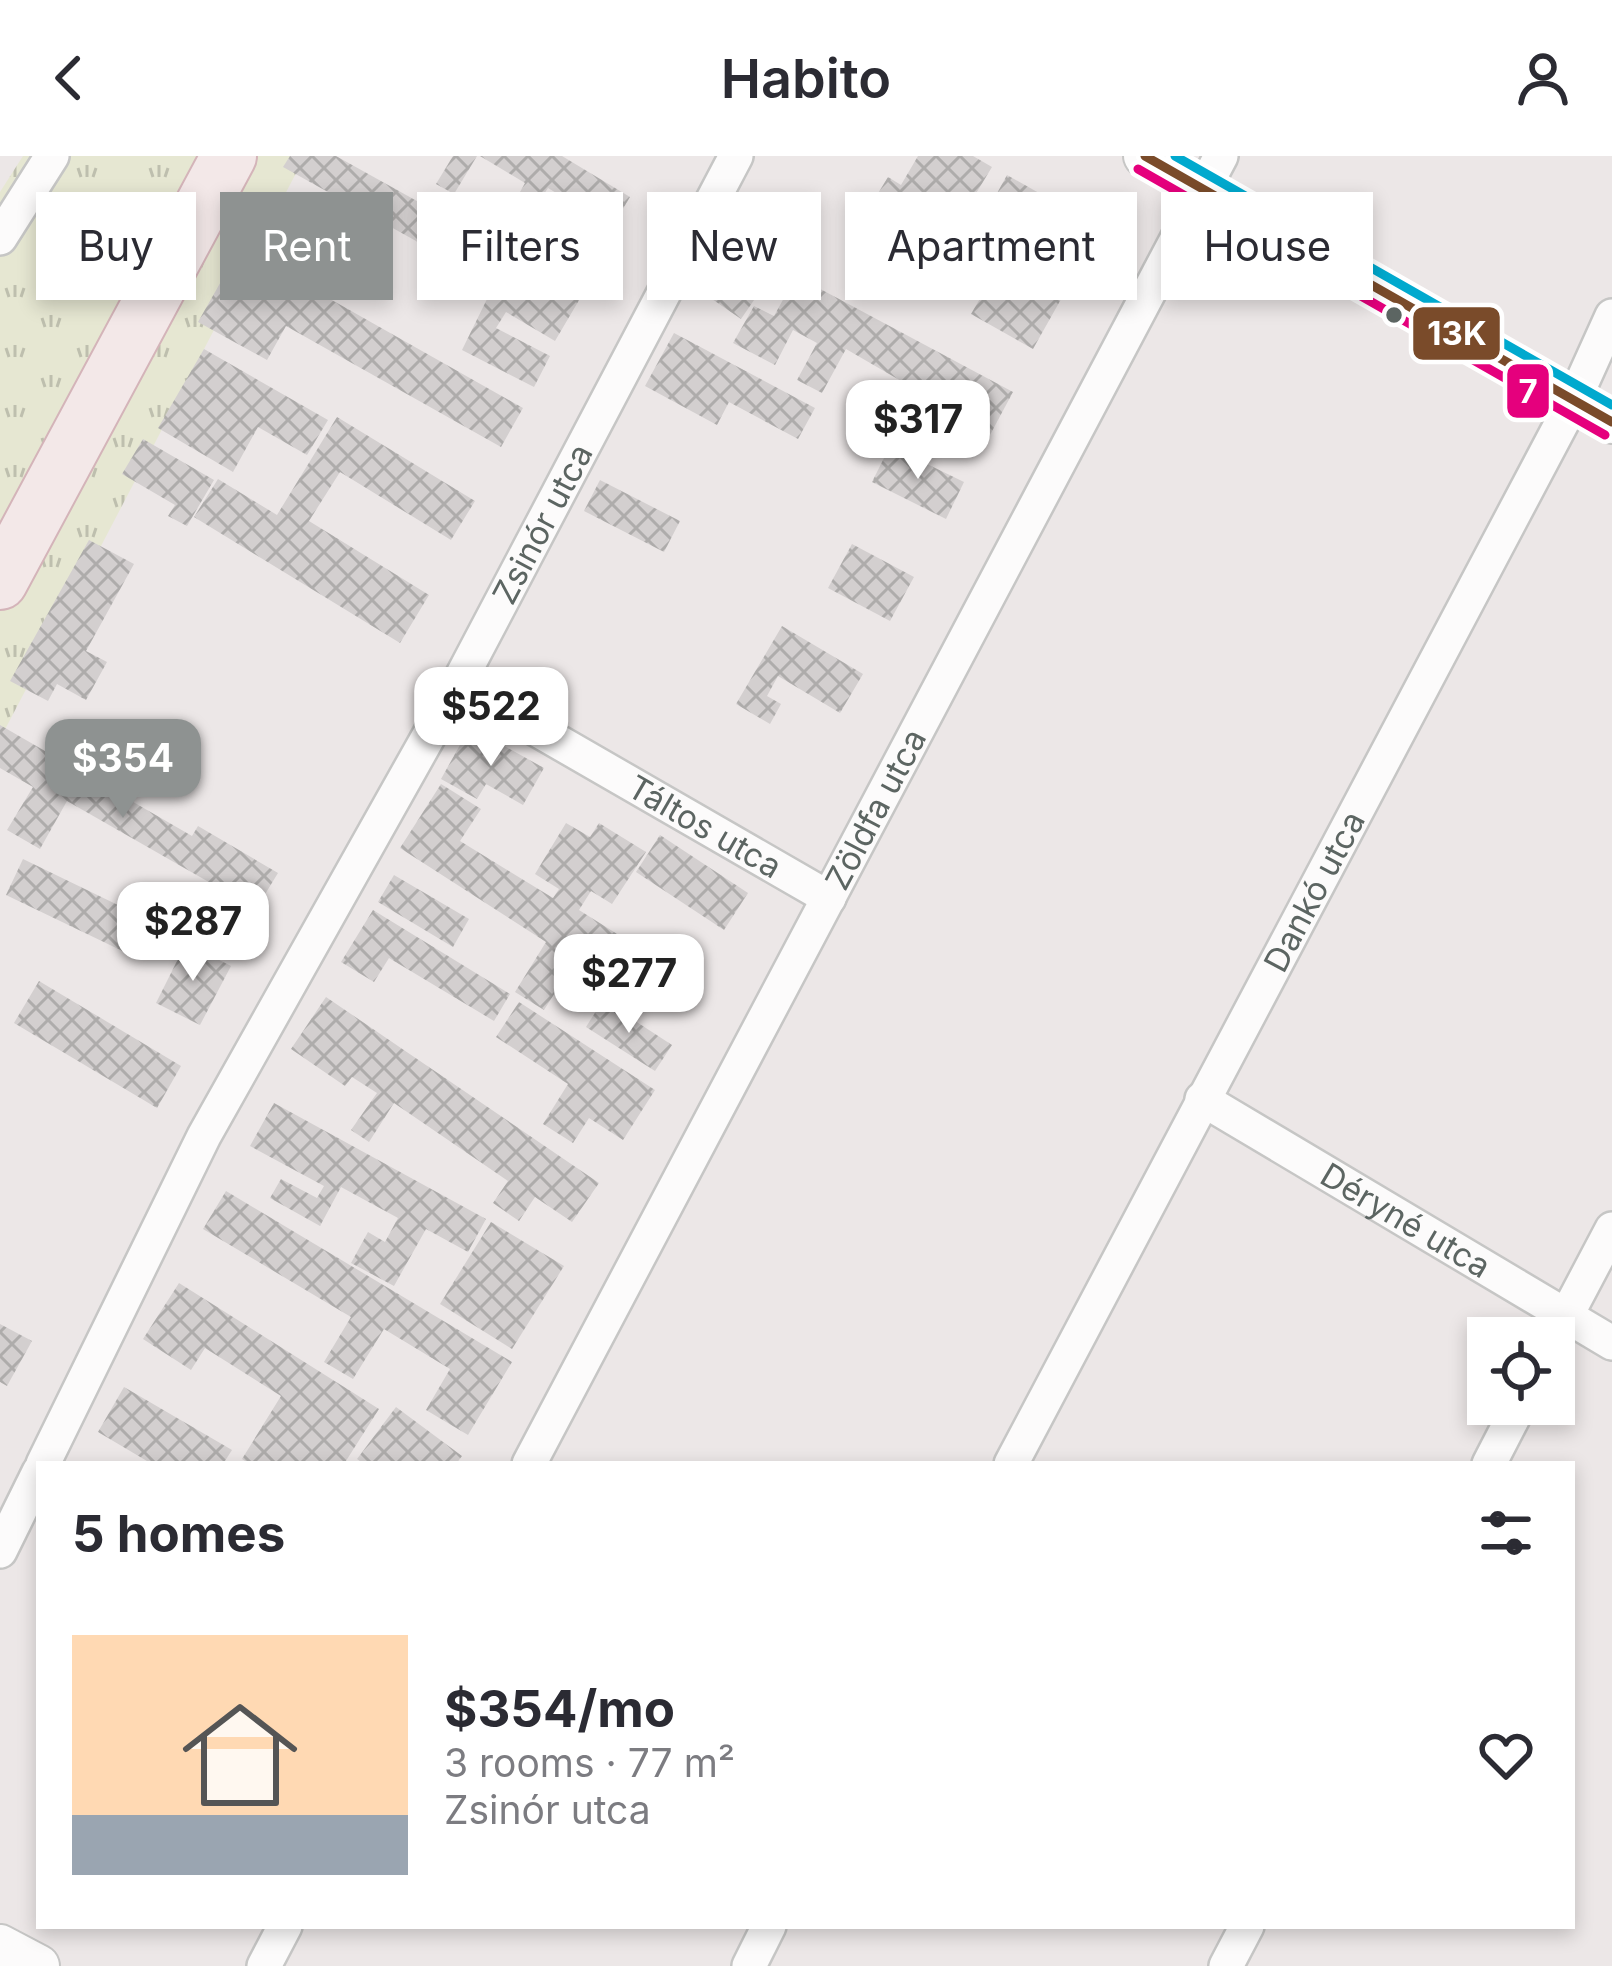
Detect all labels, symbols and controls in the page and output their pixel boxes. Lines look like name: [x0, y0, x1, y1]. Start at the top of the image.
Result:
icon: back: [36, 45, 102, 111]
icon: person: [1510, 45, 1576, 111]
text: Habito: [721, 46, 891, 111]
chip: Buy: [36, 192, 196, 300]
chip: Rent: [220, 192, 393, 300]
chip: Filters: [417, 192, 623, 300]
chip: New: [647, 192, 821, 300]
chip: Apartment: [845, 192, 1137, 300]
chip: House: [1161, 192, 1373, 300]
unlabelled marker: [1383, 304, 1405, 326]
line badge: 13K: [1411, 305, 1502, 362]
text: 13K: [1427, 313, 1487, 353]
line badge: 7: [1505, 362, 1551, 420]
text: 7: [1518, 371, 1538, 411]
pin: $317: [847, 380, 989, 482]
text: $317: [873, 395, 963, 442]
street label: Zsinór utca: [484, 437, 601, 610]
pin: $522: [420, 667, 562, 769]
text: $522: [441, 682, 541, 729]
pin: $354: [52, 719, 194, 821]
street label: Zöldfa utca: [817, 722, 934, 896]
text: $354: [72, 734, 174, 781]
street label: Táltos utca: [621, 766, 789, 886]
street label: Dankó utca: [1255, 804, 1373, 978]
pin: $287: [122, 882, 264, 984]
text: $287: [144, 897, 242, 944]
pin: $277: [558, 934, 700, 1036]
text: $277: [581, 949, 677, 996]
street label: Déryné utca: [1314, 1154, 1498, 1286]
map controls: [1467, 1317, 1575, 1425]
button: locate: [1467, 1317, 1575, 1425]
icon: filters: [1473, 1500, 1539, 1566]
text: 5 homes: [72, 1503, 285, 1564]
text: $354/mo: [444, 1678, 675, 1739]
icon: home: [168, 1683, 312, 1827]
icon: heart: [1473, 1722, 1539, 1788]
text: 3 rooms · 77 m²: [444, 1739, 735, 1786]
text: Zsinór utca: [444, 1786, 651, 1833]

